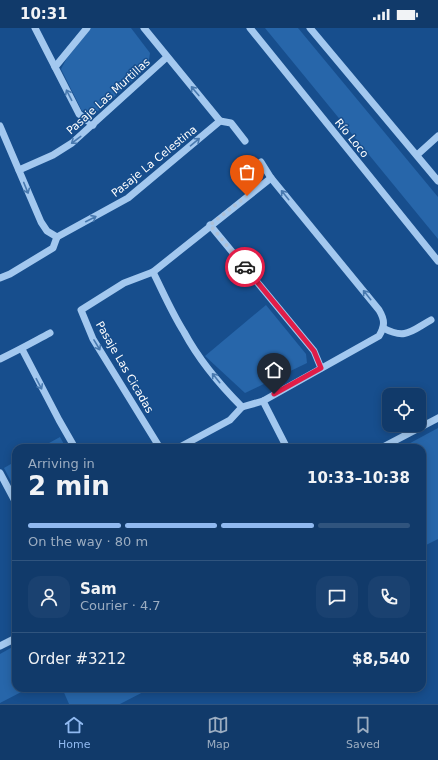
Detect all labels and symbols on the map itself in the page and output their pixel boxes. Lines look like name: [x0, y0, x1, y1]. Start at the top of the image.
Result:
street label: Pasaje Las Murtillas: [64, 55, 153, 137]
one-way arrow: [191, 86, 200, 96]
one-way arrow: [65, 90, 72, 102]
street label: Río Loco: [332, 116, 371, 161]
street label: Pasaje La Celestina: [109, 123, 200, 200]
one-way arrow: [71, 136, 82, 144]
one-way arrow: [190, 137, 200, 146]
pin: [230, 155, 264, 196]
one-way arrow: [23, 181, 31, 193]
one-way arrow: [280, 189, 289, 200]
one-way arrow: [85, 215, 97, 222]
courier: [225, 247, 265, 287]
one-way arrow: [362, 290, 371, 301]
street label: Pasaje Las Cicadas: [93, 319, 156, 416]
one-way arrow: [94, 339, 102, 351]
pin: [257, 353, 291, 394]
one-way arrow: [212, 373, 220, 384]
one-way arrow: [36, 378, 44, 390]

